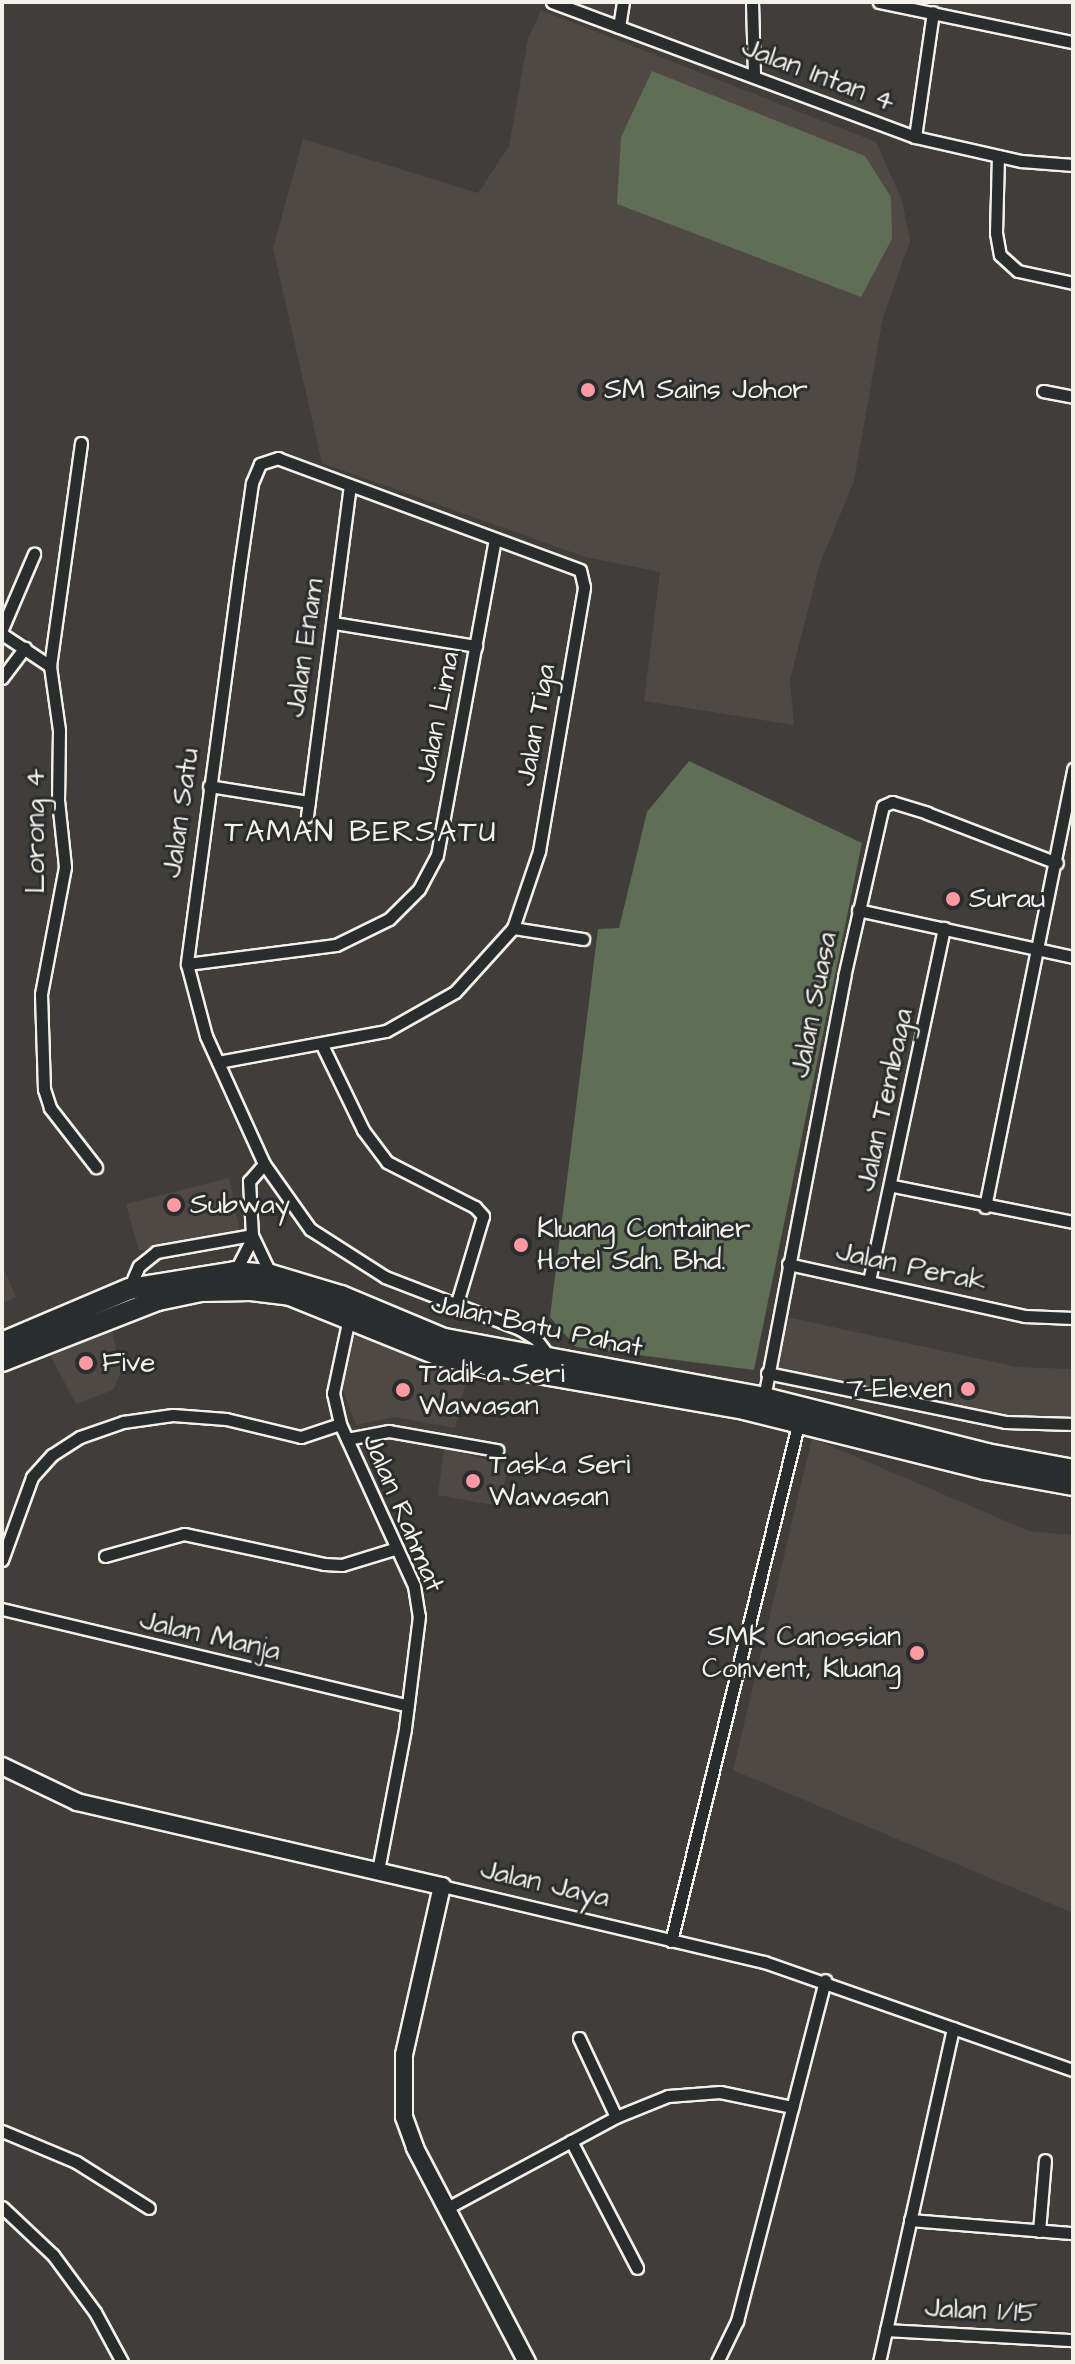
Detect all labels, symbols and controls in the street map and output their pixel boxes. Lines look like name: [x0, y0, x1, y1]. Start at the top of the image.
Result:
street label: Jalan Intan 4: [737, 30, 899, 120]
place label: SM Sains Johor: [604, 373, 808, 407]
marker: SM Sains Johor: [579, 381, 597, 399]
street label: Jalan Enam: [279, 577, 331, 719]
street label: Jalan Lima: [409, 649, 467, 785]
street label: Jalan Tiga: [509, 661, 563, 789]
street label: Jalan Satu: [155, 746, 207, 880]
street label: Lorong 4: [19, 768, 53, 894]
district label: TAMAN BERSATU: [224, 814, 498, 850]
place label: Surau: [969, 882, 1045, 916]
marker: Surau: [944, 890, 962, 908]
street label: Jalan Suasa: [783, 929, 845, 1081]
street label: Jalan Tembaga: [849, 1006, 921, 1194]
place label: Subway: [190, 1188, 290, 1222]
marker: Subway: [165, 1196, 183, 1214]
place label: Kluang Container Hotel Sdn. Bhd.: [537, 1212, 750, 1278]
street label: Jalan Perak: [833, 1235, 989, 1299]
marker: Kluang Container Hotel Sdn. Bhd.: [512, 1236, 530, 1254]
street label: Jalan Batu Pahat: [428, 1287, 646, 1365]
place label: Five: [102, 1346, 155, 1380]
marker: Five: [77, 1354, 95, 1372]
place label: Tadika Seri Wawasan: [419, 1357, 565, 1423]
place label: 7-Eleven: [846, 1372, 952, 1406]
marker: 7-Eleven: [959, 1380, 977, 1398]
marker: Tadika Seri Wawasan: [394, 1381, 412, 1399]
street label: Jalan Rahmat: [355, 1429, 451, 1597]
place label: Taska Seri Wawasan: [489, 1448, 630, 1514]
marker: Taska Seri Wawasan: [464, 1472, 482, 1490]
street label: Jalan Manja: [136, 1603, 284, 1669]
place label: SMK Canossian Convent, Kluang: [702, 1620, 901, 1686]
marker: SMK Canossian Convent, Kluang: [908, 1644, 926, 1662]
street label: Jalan Jaya: [477, 1853, 613, 1915]
street label: Jalan 1/15: [924, 2291, 1038, 2331]

